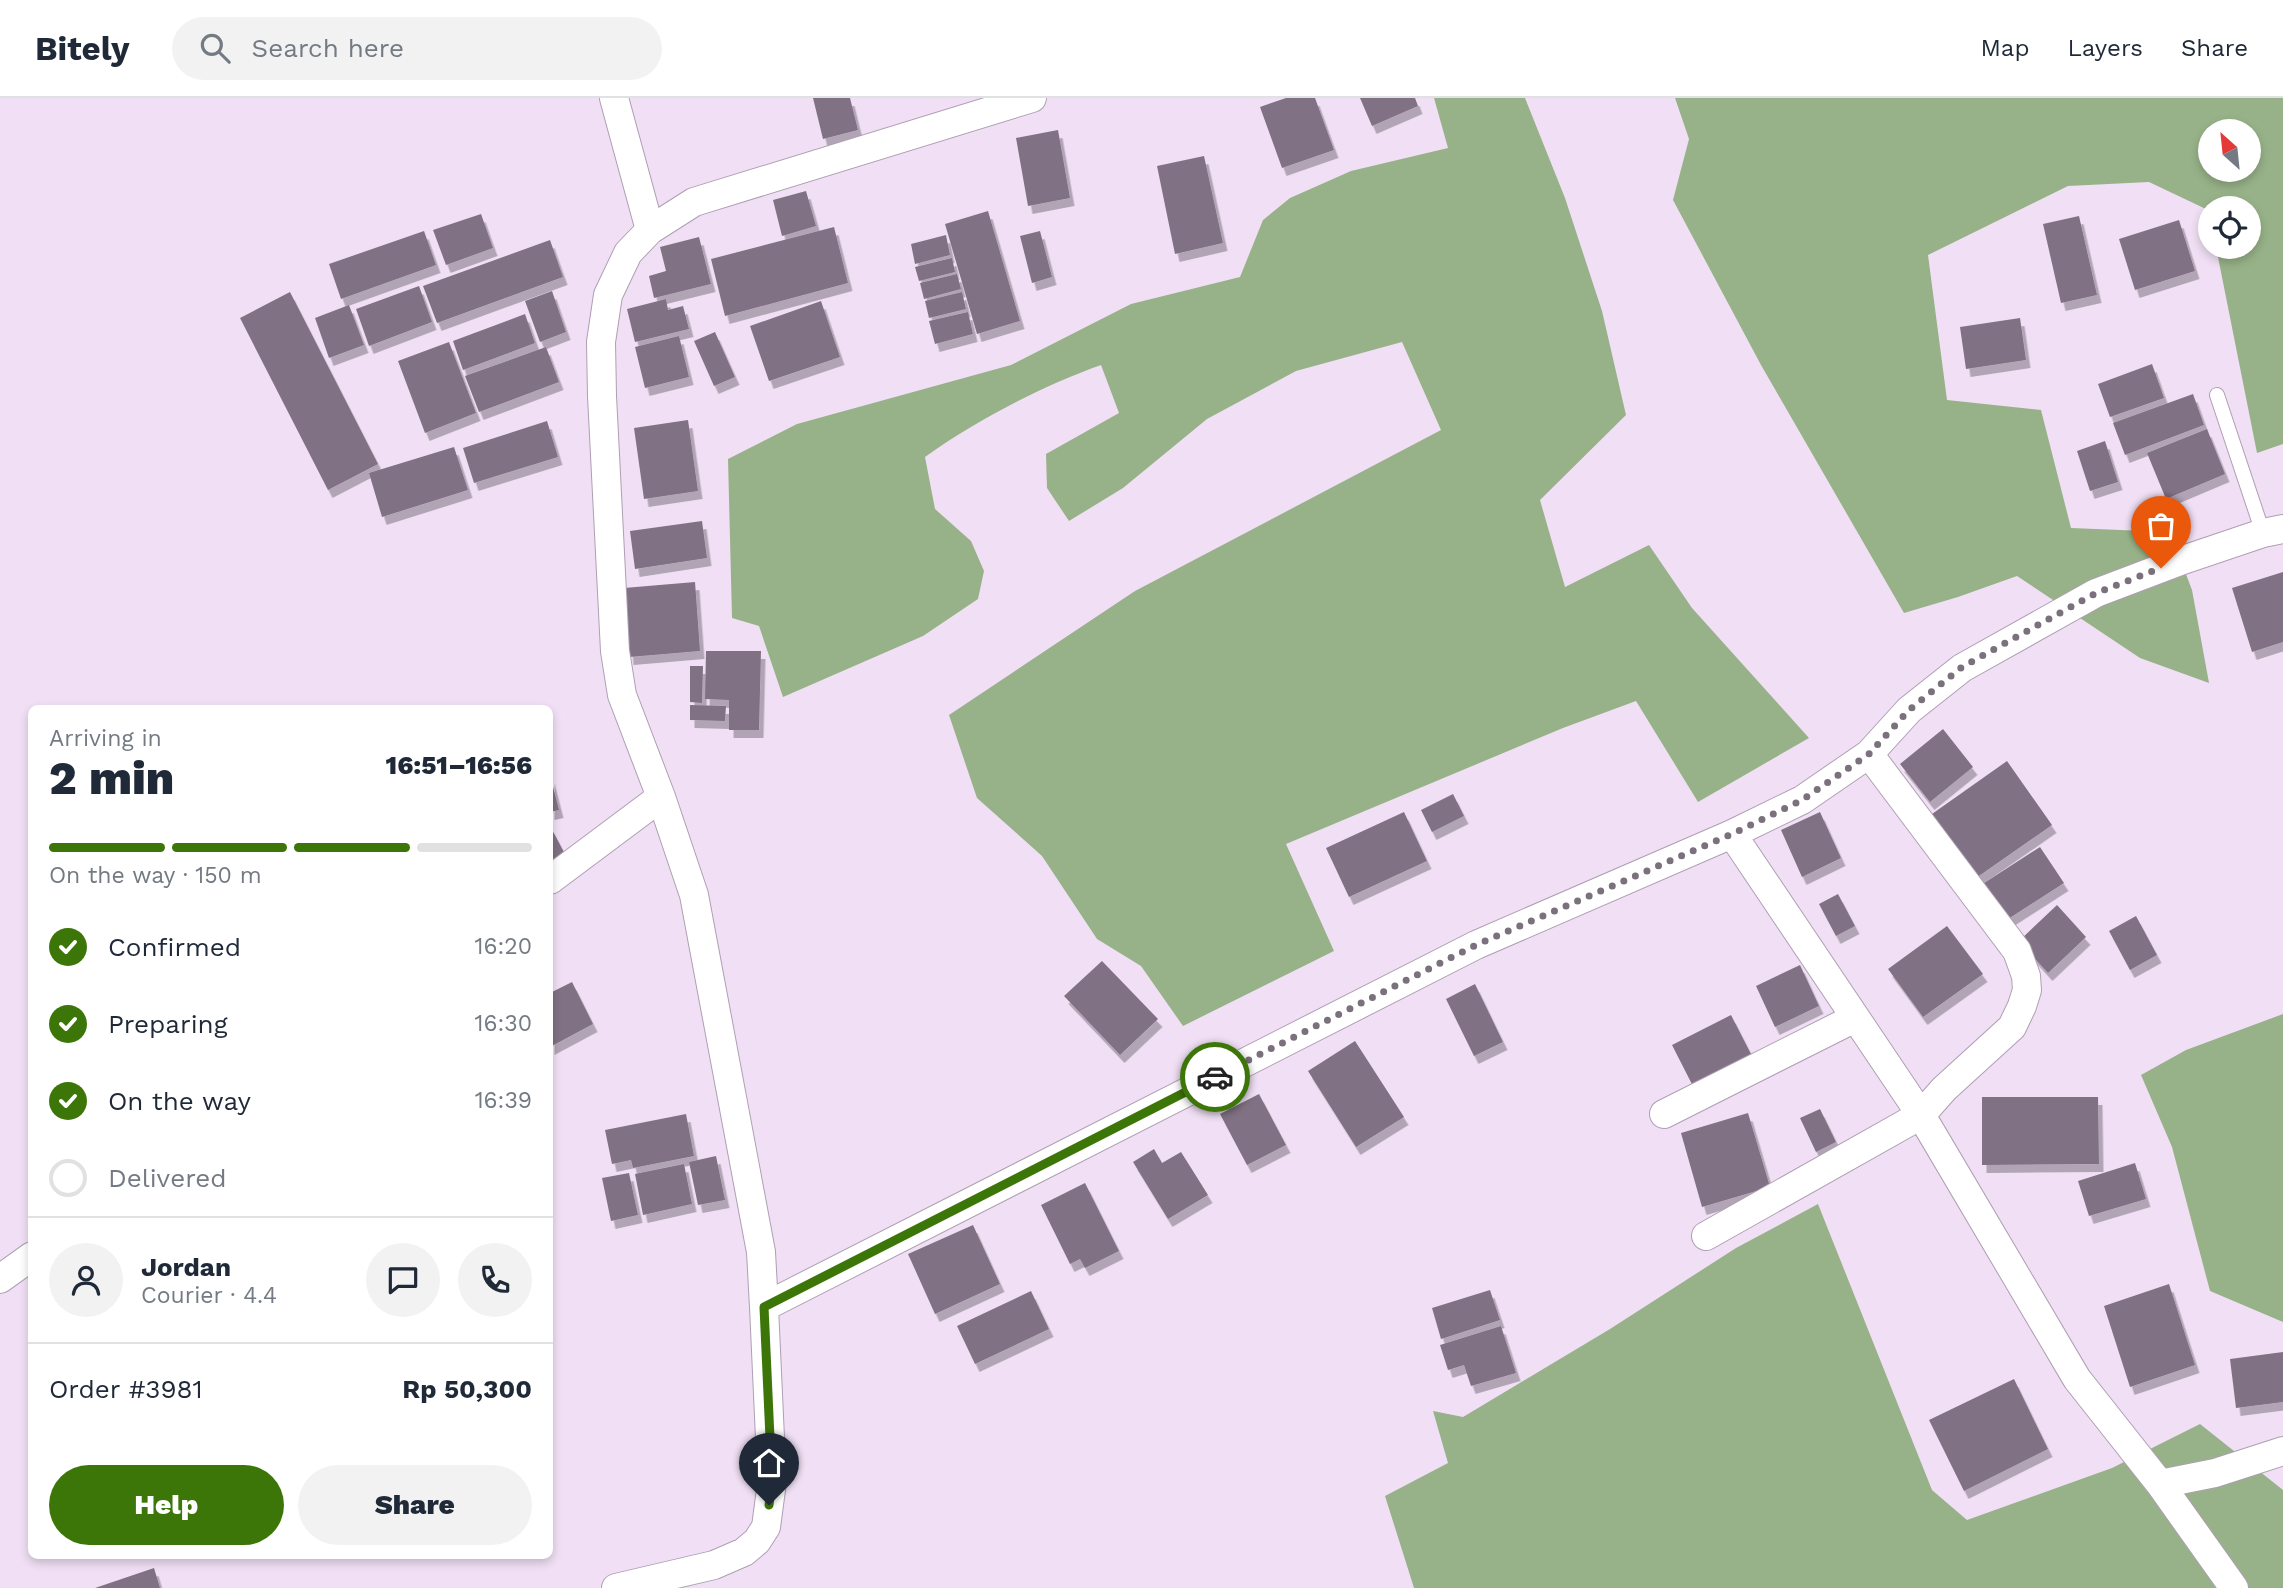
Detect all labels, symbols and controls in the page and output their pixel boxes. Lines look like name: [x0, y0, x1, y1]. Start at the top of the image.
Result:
search box: [172, 17, 662, 80]
text: Bitely: [35, 29, 130, 68]
icon: search: [196, 29, 234, 67]
text: Search here: [252, 33, 404, 63]
text: Map: [1981, 34, 2029, 62]
text: Layers: [2067, 34, 2143, 62]
text: Share: [2181, 34, 2248, 62]
north arrow: [2198, 119, 2261, 182]
map controls: [2198, 119, 2261, 259]
button: locate: [2198, 196, 2261, 259]
pin: [2131, 496, 2191, 568]
icon: bag: [2142, 507, 2180, 545]
text: Arriving in: [49, 725, 162, 752]
text: 16:51–16:56: [386, 750, 532, 780]
text: 2 min: [49, 751, 174, 805]
text: On the way · 150 m: [49, 862, 262, 889]
icon: check: [49, 928, 87, 966]
text: Confirmed: [108, 932, 241, 962]
text: 16:20: [475, 933, 532, 960]
icon: check: [49, 1005, 87, 1043]
text: Preparing: [108, 1009, 228, 1039]
text: 16:30: [475, 1010, 532, 1037]
courier: [1180, 1042, 1250, 1112]
icon: car: [1196, 1058, 1234, 1096]
icon: check: [49, 1082, 87, 1120]
text: On the way: [108, 1086, 251, 1116]
text: 16:39: [475, 1087, 532, 1114]
text: Delivered: [108, 1163, 227, 1193]
button: person: [49, 1243, 123, 1317]
button: chat: [366, 1243, 440, 1317]
button: phone: [458, 1243, 532, 1317]
text: Jordan: [141, 1252, 231, 1282]
text: Courier · 4.4: [141, 1282, 277, 1309]
text: Order #3981: [49, 1374, 203, 1404]
text: Rp 50,300: [402, 1374, 532, 1404]
pin: [739, 1433, 799, 1505]
icon: home: [750, 1444, 788, 1482]
button: Help: [49, 1465, 284, 1545]
button: Share: [298, 1465, 532, 1545]

